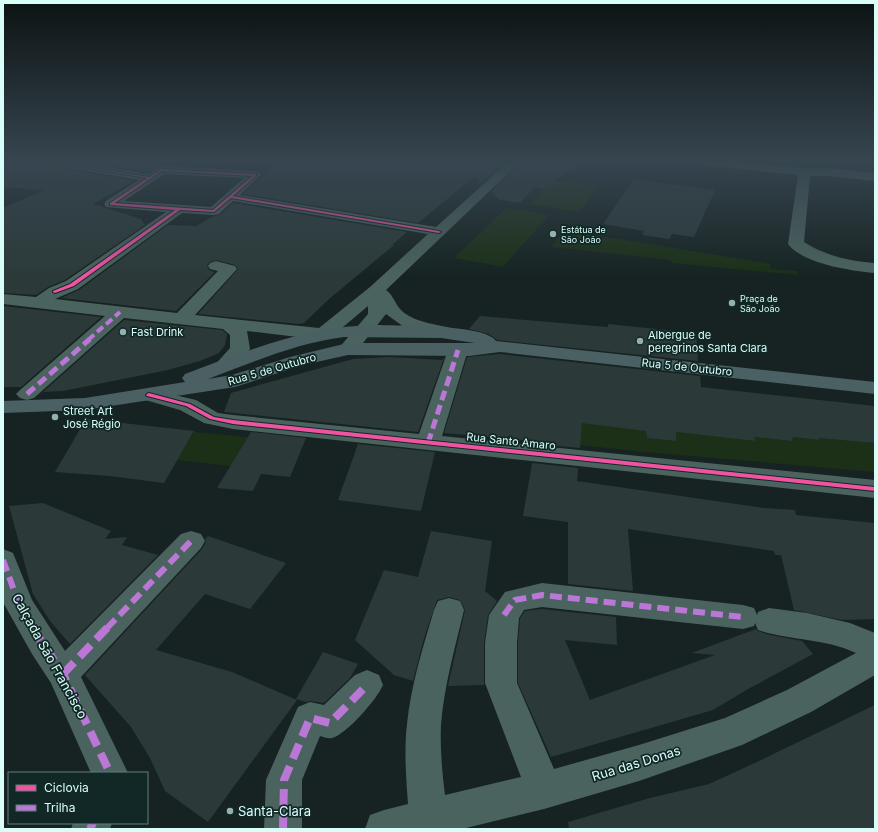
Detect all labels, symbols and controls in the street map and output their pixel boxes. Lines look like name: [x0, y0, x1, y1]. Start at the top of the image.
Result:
place label: Estátua de São João: [561, 224, 606, 245]
marker: Estátua de São João: [548, 229, 558, 239]
place label: Praça de São João: [740, 293, 780, 314]
marker: Praça de São João: [727, 298, 737, 308]
place label: Fast Drink: [131, 325, 183, 339]
marker: Fast Drink: [118, 327, 128, 337]
place label: Albergue de peregrinos Santa Clara: [648, 328, 767, 355]
marker: Albergue de peregrinos Santa Clara: [635, 336, 645, 346]
street label: Rua 5 de Outubro: [226, 350, 318, 388]
street label: Rua 5 de Outubro: [641, 355, 733, 379]
place label: Street Art José Régio: [63, 404, 121, 431]
marker: Street Art José Régio: [50, 412, 60, 422]
street label: Rua Santo Amaro: [466, 429, 557, 453]
street label: Calçada São Francisco: [9, 591, 91, 722]
street label: Rua das Donas: [590, 742, 682, 784]
legend: [8, 772, 148, 824]
text: Ciclovia: [44, 780, 89, 795]
text: Trilha: [44, 800, 75, 815]
place label: Santa-Clara: [238, 803, 311, 819]
marker: Santa-Clara: [225, 806, 235, 816]

